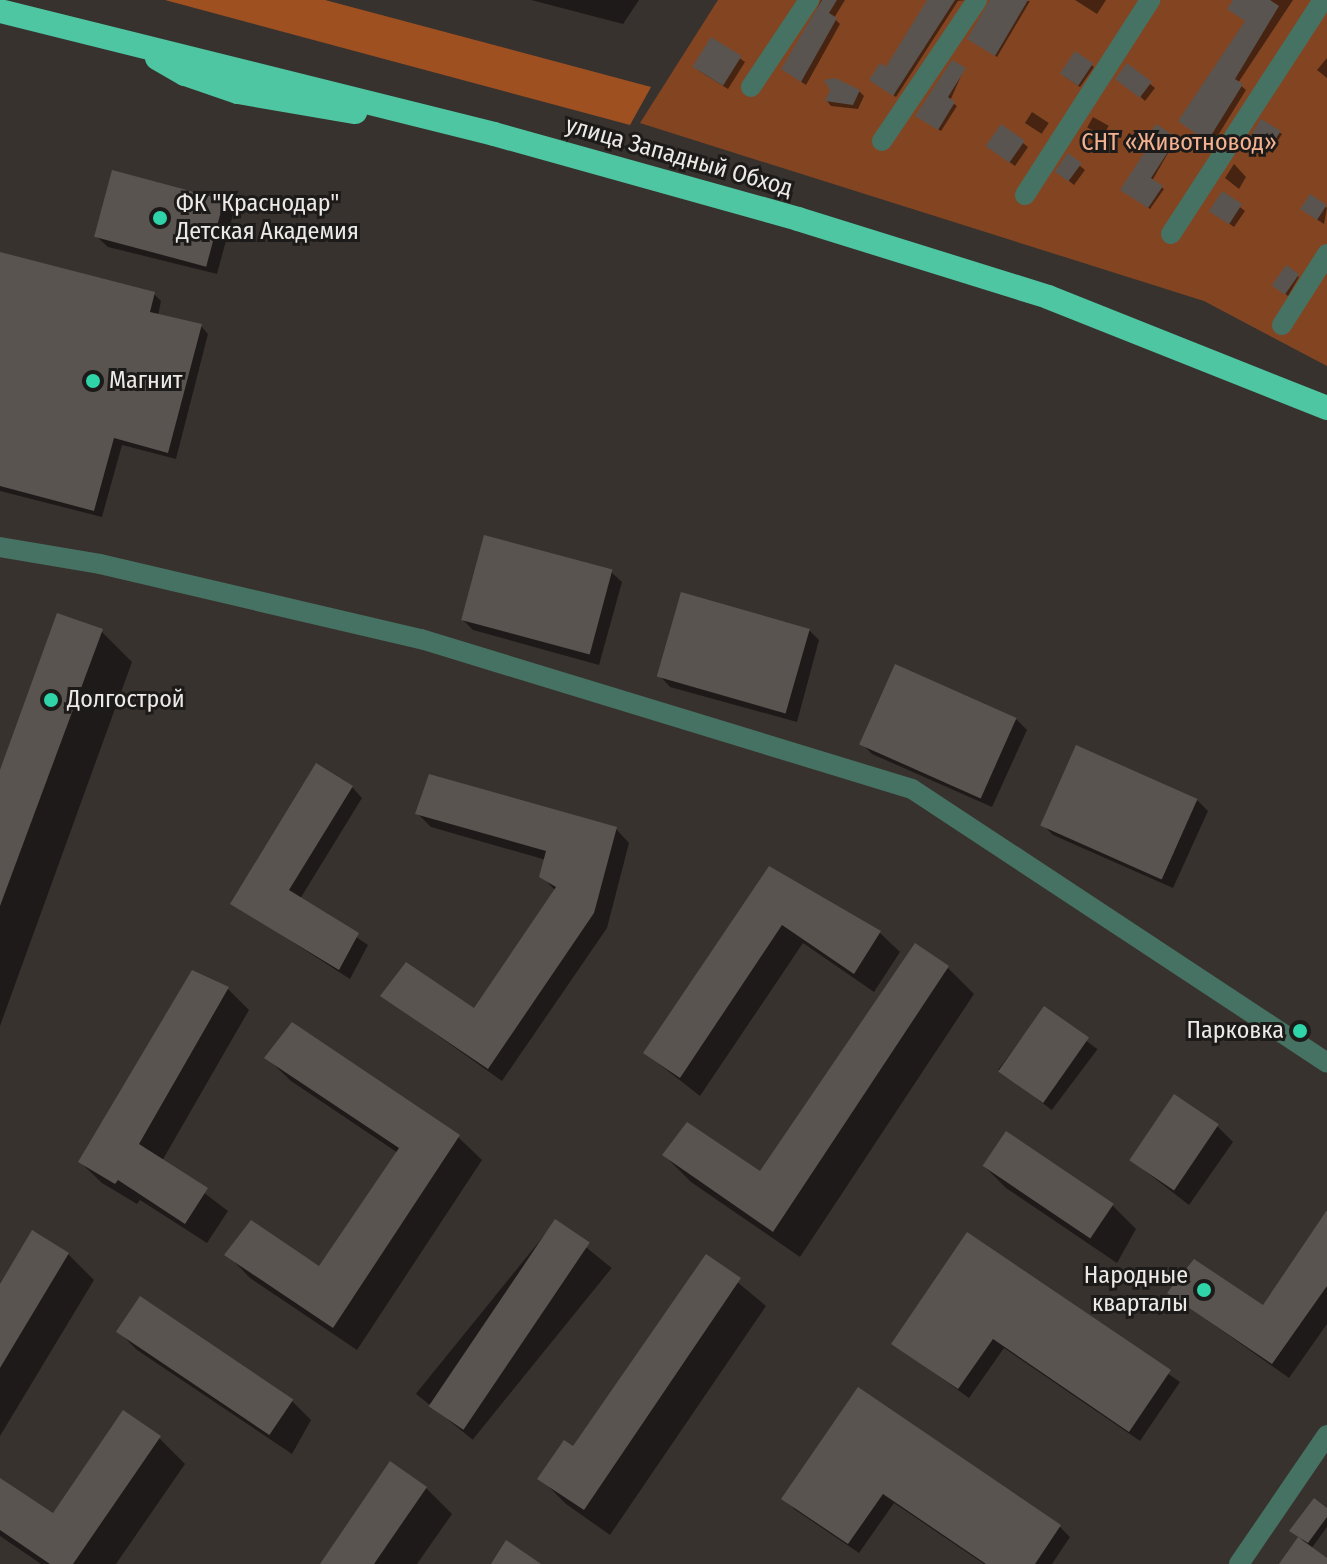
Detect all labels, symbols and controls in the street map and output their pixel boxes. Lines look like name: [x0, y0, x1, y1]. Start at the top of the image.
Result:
street label: улица Западный Обход: [562, 111, 796, 203]
park label: СНТ «Животновод»: [1081, 129, 1277, 157]
place label: ФК "Краснодар" Детская Академия: [176, 190, 359, 246]
marker: ФК "Краснодар" Детская Академия: [151, 209, 169, 227]
place label: Магнит: [109, 367, 183, 395]
marker: Магнит: [84, 372, 102, 390]
place label: Долгострой: [67, 686, 185, 714]
marker: Долгострой: [42, 691, 60, 709]
place label: Парковка: [1187, 1017, 1284, 1045]
marker: Парковка: [1291, 1022, 1309, 1040]
place label: Народные кварталы: [1084, 1262, 1188, 1318]
marker: Народные кварталы: [1195, 1281, 1213, 1299]

